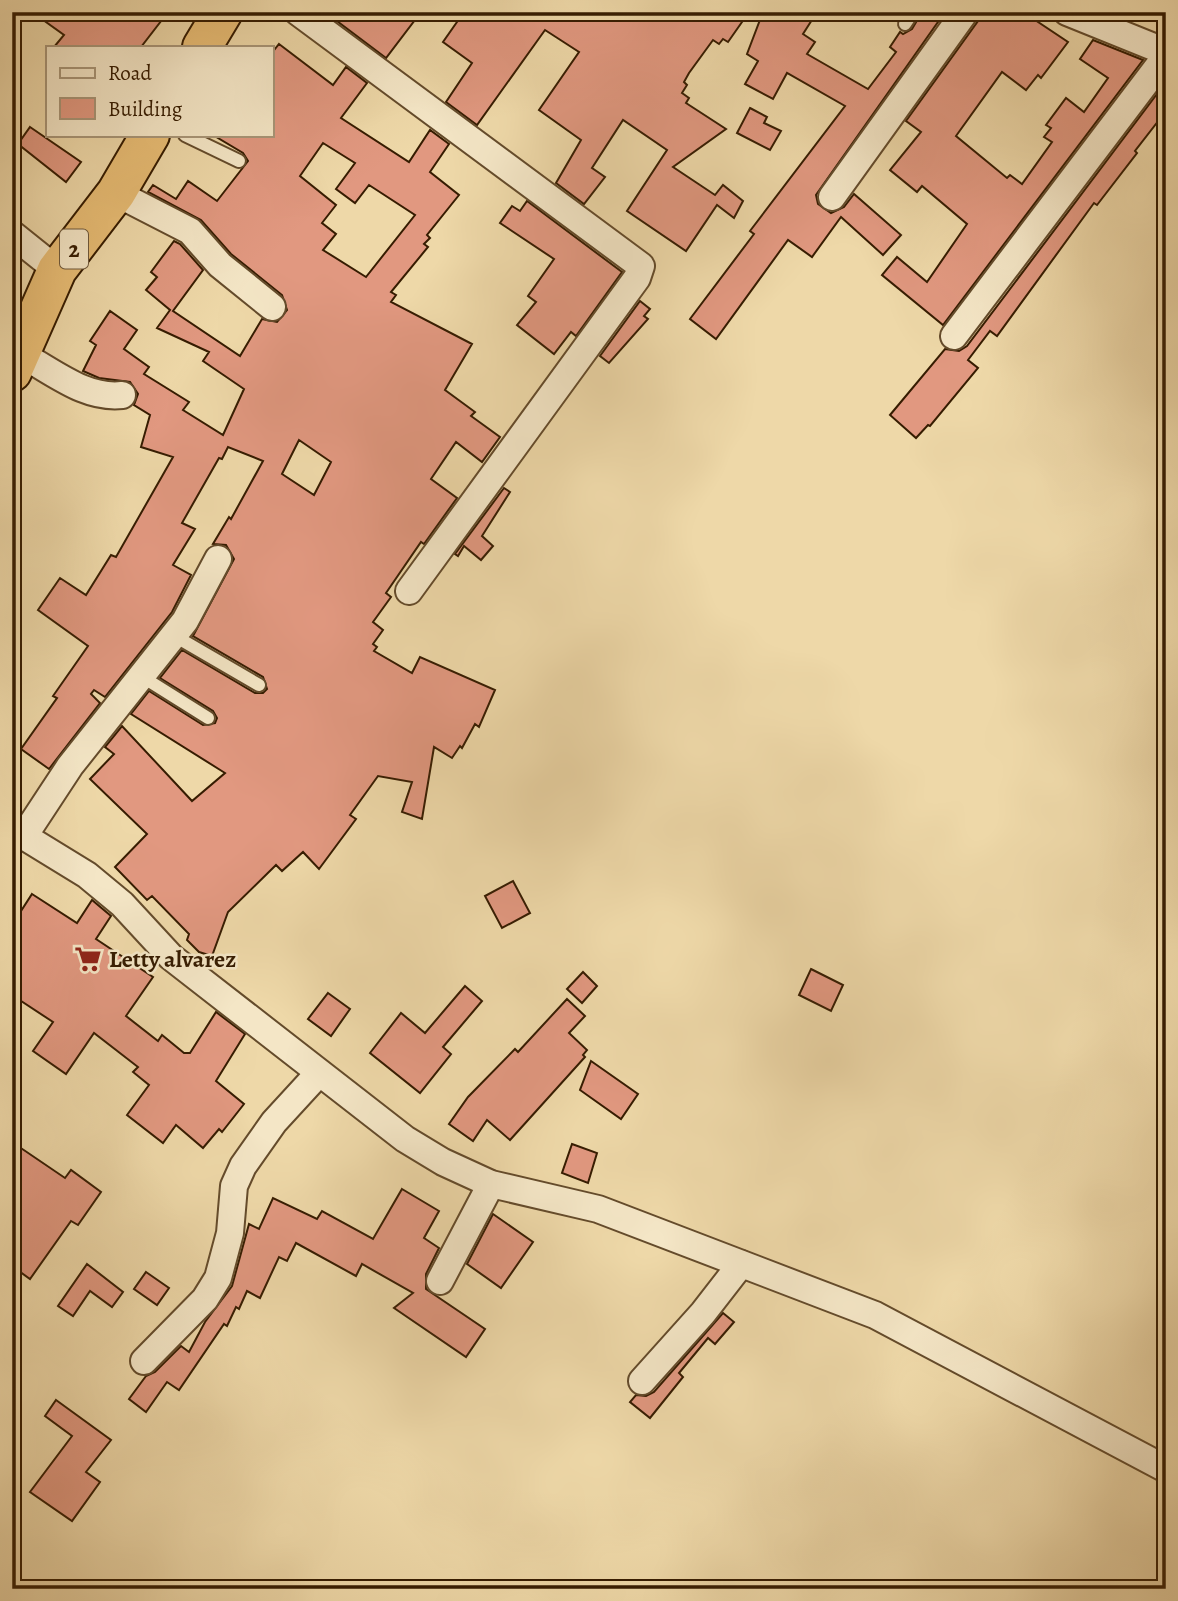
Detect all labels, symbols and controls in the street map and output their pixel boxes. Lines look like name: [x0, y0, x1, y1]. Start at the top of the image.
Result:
legend: [46, 46, 273, 136]
text: Road: [108, 59, 152, 87]
text: Building: [108, 95, 183, 123]
road number: 2: [60, 230, 88, 268]
place label: Letty alvarez: [109, 943, 236, 975]
supermarket icon: Letty alvarez: [73, 944, 103, 974]

